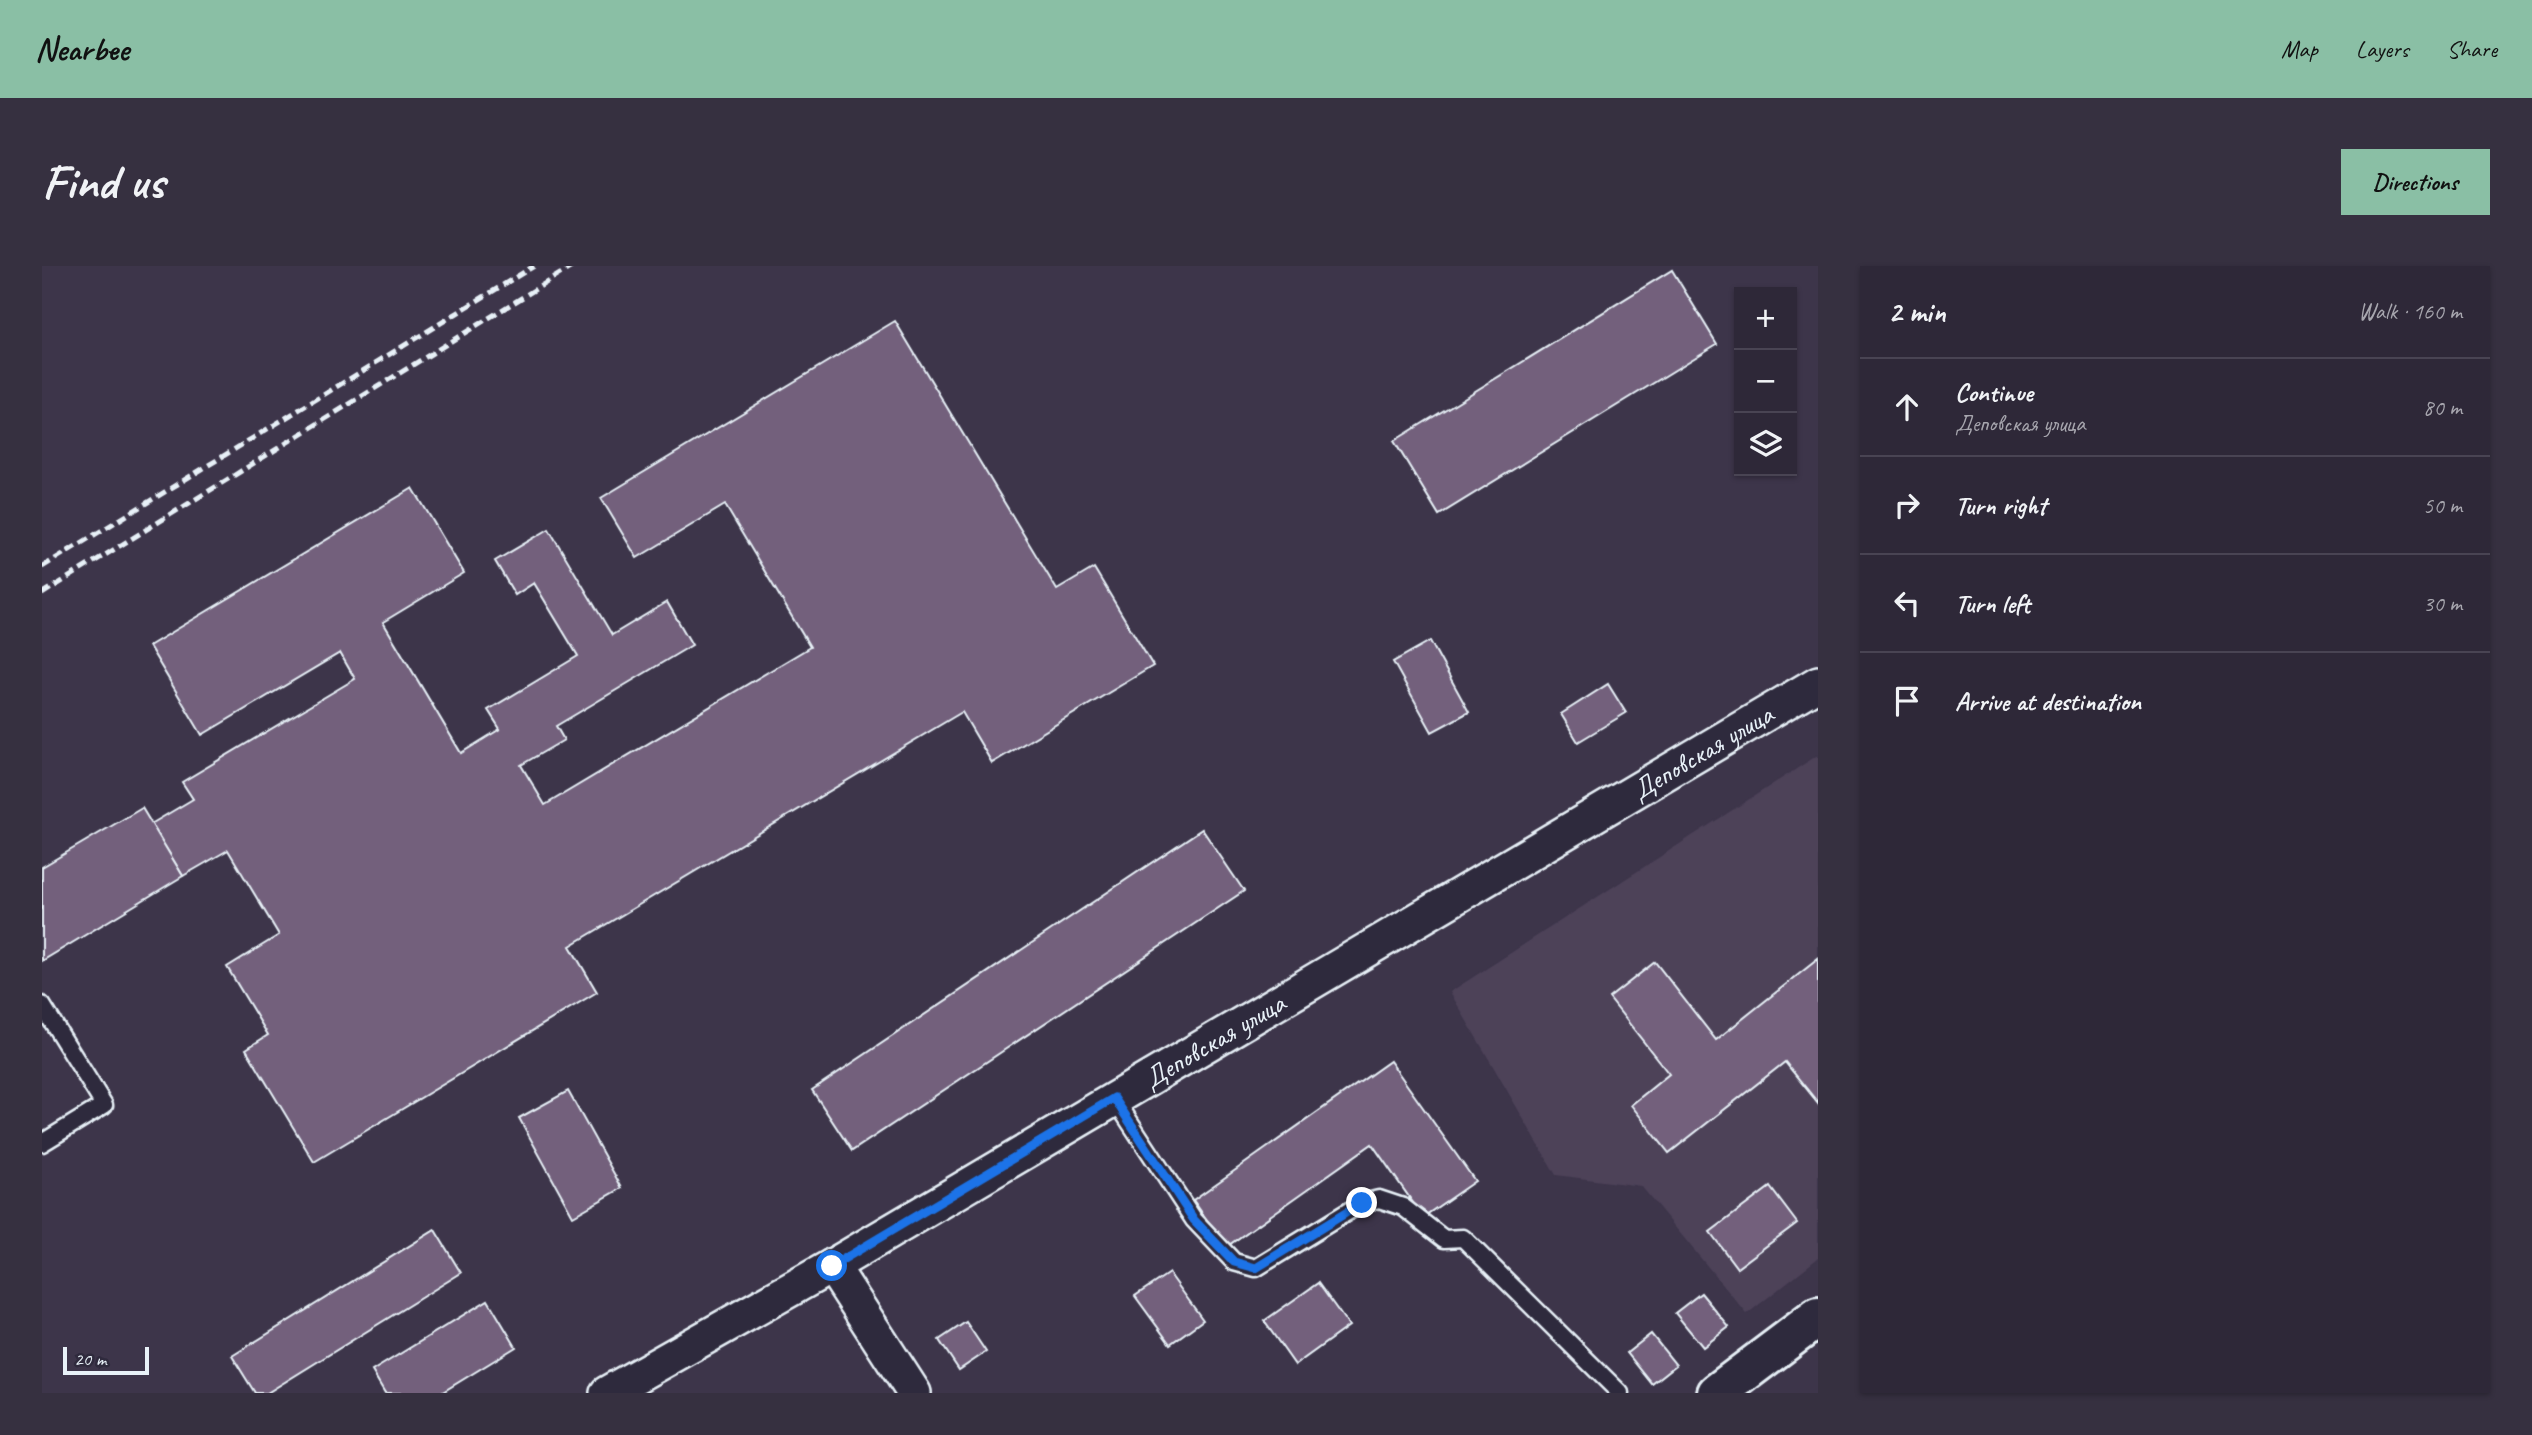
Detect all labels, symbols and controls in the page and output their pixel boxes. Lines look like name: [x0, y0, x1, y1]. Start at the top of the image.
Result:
text: Nearbee: [35, 28, 129, 70]
text: Map: [2281, 34, 2318, 64]
text: Layers: [2356, 34, 2409, 64]
text: Share: [2447, 34, 2497, 64]
button: Directions: [2341, 149, 2490, 215]
text: Find us: [42, 151, 164, 213]
map controls: [1734, 287, 1797, 476]
button: +: [1734, 287, 1797, 350]
text: 2 min: [1888, 293, 1945, 331]
text: Walk · 160 m: [2358, 297, 2462, 326]
button: −: [1734, 350, 1797, 413]
text: Continue: [1955, 376, 2033, 409]
icon: ahead: [1888, 388, 1926, 426]
text: 80 m: [2423, 393, 2462, 422]
text: Деповская улица: [1955, 409, 2085, 438]
button: layers: [1734, 413, 1797, 476]
icon: right: [1888, 486, 1926, 524]
text: Turn right: [1955, 489, 2046, 522]
text: 50 m: [2423, 491, 2462, 520]
icon: left: [1888, 584, 1926, 622]
text: Turn left: [1955, 587, 2030, 620]
text: 30 m: [2423, 589, 2462, 618]
icon: arrive: [1888, 682, 1926, 720]
text: Arrive at destination: [1955, 685, 2141, 718]
street label: Деповская улица: [1625, 695, 1781, 807]
street label: Деповская улица: [1137, 984, 1293, 1096]
route end: [1346, 1187, 1377, 1218]
route start: [816, 1250, 847, 1281]
scale bar: [63, 1344, 149, 1376]
text: 20 m: [74, 1347, 106, 1371]

